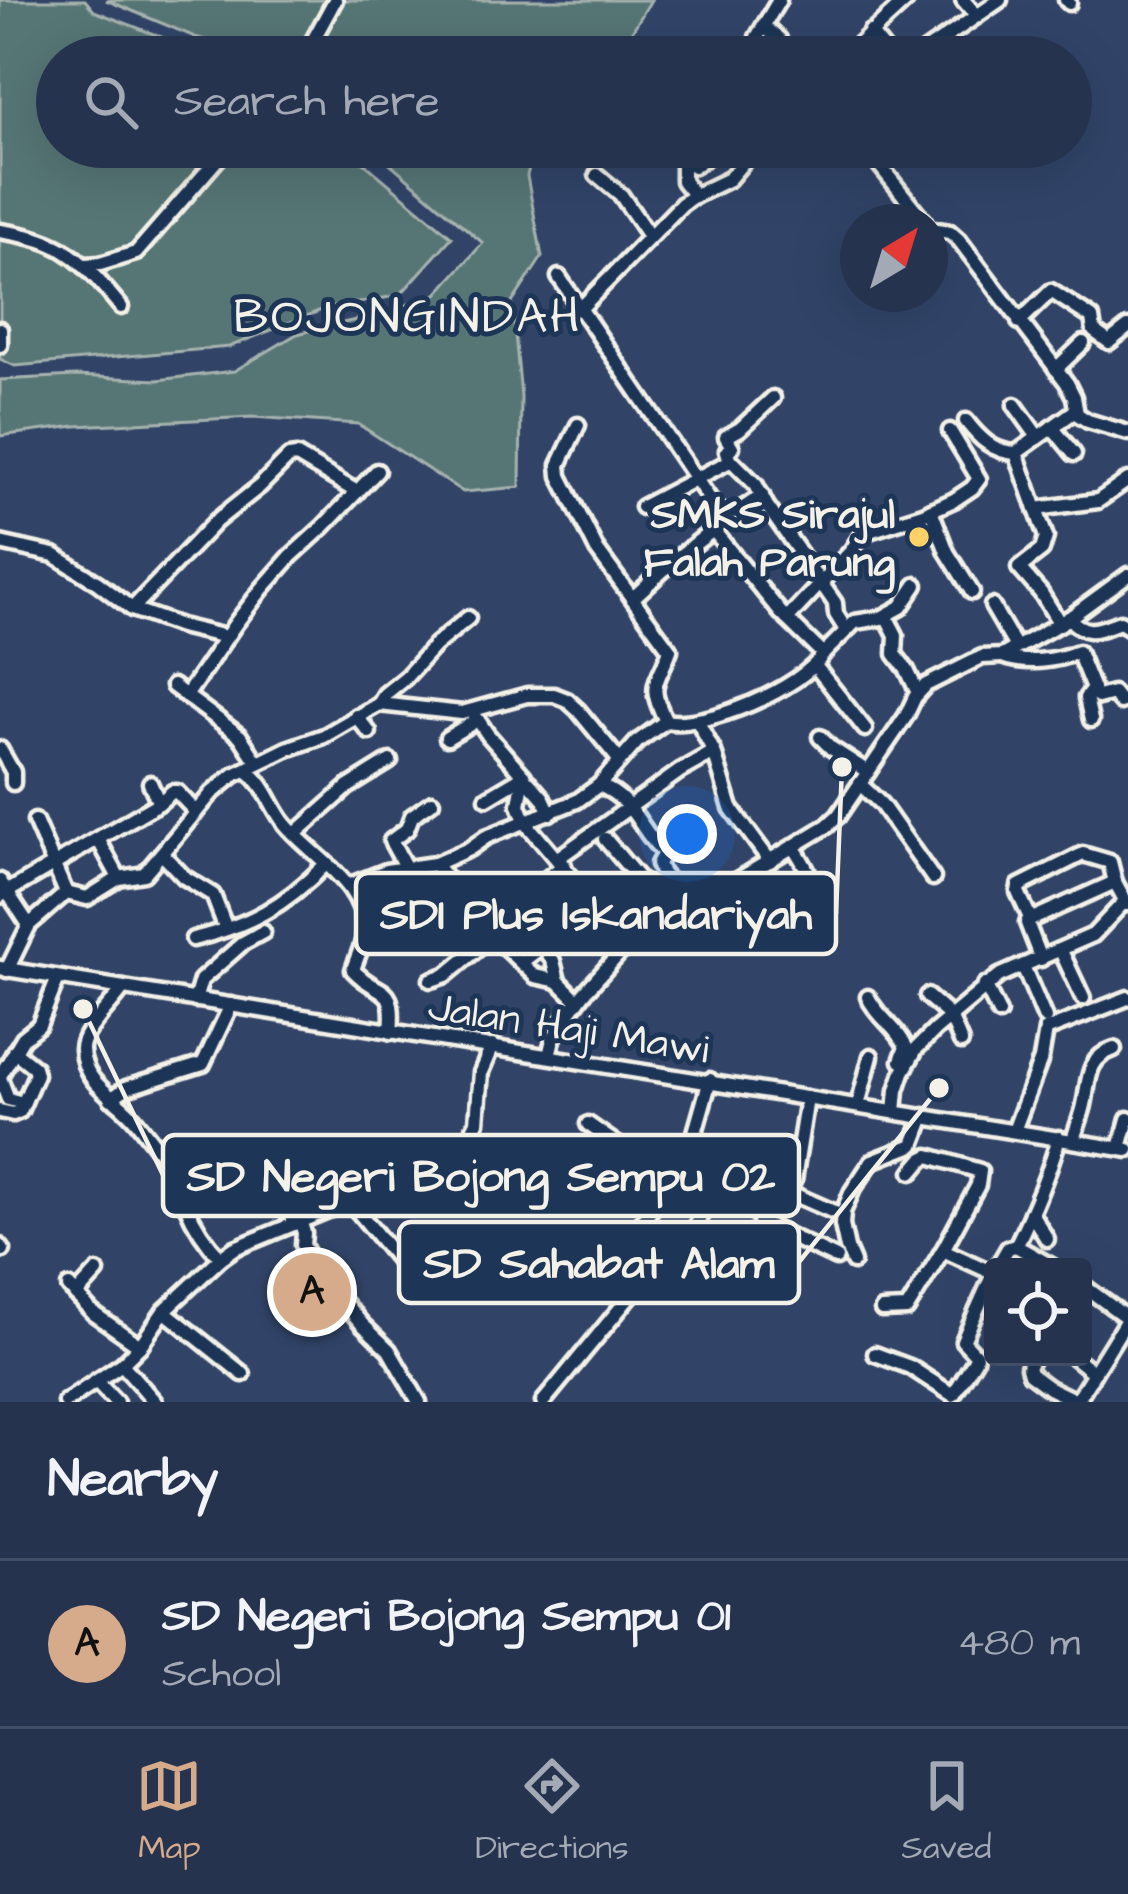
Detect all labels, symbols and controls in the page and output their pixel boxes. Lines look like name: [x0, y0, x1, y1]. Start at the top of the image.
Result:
search box: [36, 36, 1092, 168]
icon: search: [78, 69, 144, 135]
text: Search here: [174, 71, 440, 133]
north arrow: [840, 204, 948, 312]
district label: BOJONGINDAH: [234, 285, 582, 351]
place label: SMKS Sirajul Falah Parung: [644, 487, 895, 594]
marker: SMKS Sirajul Falah Parung: [906, 524, 932, 550]
your location: [657, 804, 717, 864]
callout: SDI Plus Iskandariyah: [356, 873, 836, 954]
text: SDI Plus Iskandariyah: [379, 885, 813, 949]
street label: Jalan Haji Mawi: [424, 978, 713, 1080]
callout: SD Negeri Bojong Sempu 02: [163, 1135, 799, 1216]
text: SD Negeri Bojong Sempu 02: [186, 1147, 776, 1210]
callout: SD Sahabat Alam: [399, 1222, 799, 1303]
text: SD Sahabat Alam: [422, 1234, 776, 1296]
pin: A: [273, 1247, 351, 1337]
map controls: [984, 1258, 1092, 1366]
button: locate: [984, 1258, 1092, 1366]
text: Nearby: [48, 1445, 218, 1516]
text: SD Negeri Bojong Sempu 01: [162, 1586, 731, 1648]
text: A: [75, 1617, 99, 1671]
text: 480 m: [958, 1617, 1080, 1671]
text: School: [162, 1648, 281, 1702]
tab: Map: [136, 1753, 202, 1871]
tab: Directions: [475, 1753, 629, 1871]
tab: Saved: [902, 1753, 992, 1871]

